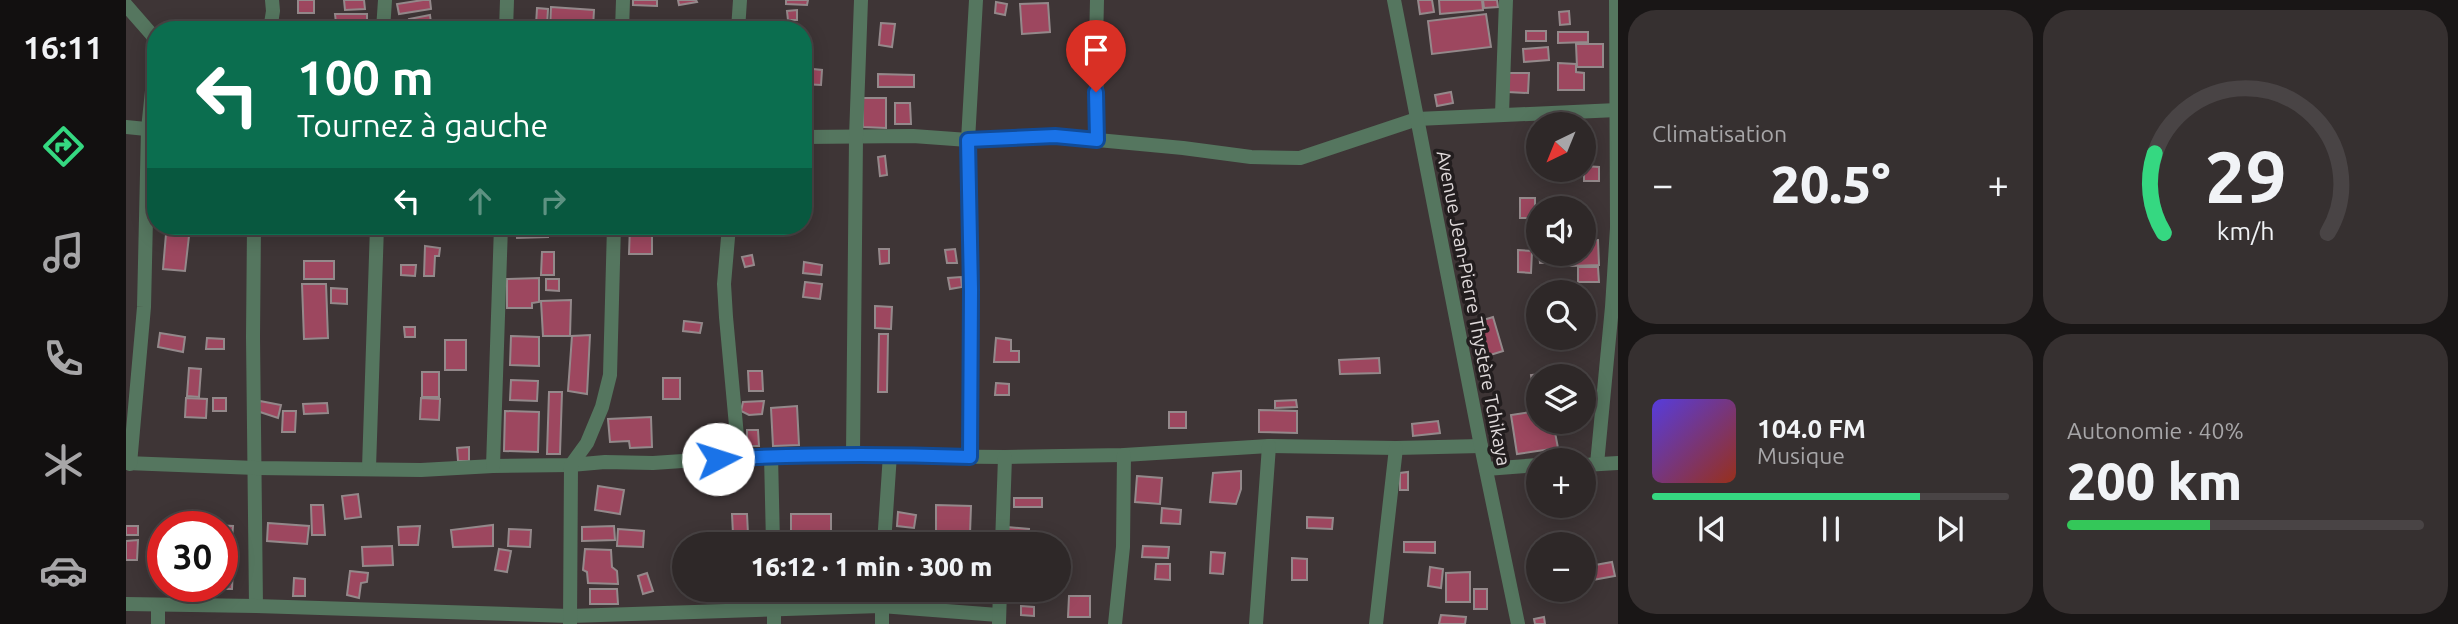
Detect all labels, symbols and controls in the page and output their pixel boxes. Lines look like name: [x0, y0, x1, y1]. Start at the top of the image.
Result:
pin: [1066, 20, 1126, 92]
text: 16:11: [23, 29, 103, 65]
icon: arrive: [1077, 31, 1115, 69]
icon: left: [182, 49, 273, 140]
text: 100 m: [297, 49, 434, 104]
text: Tournez à gauche: [297, 107, 548, 143]
north arrow: [1526, 112, 1596, 182]
map controls: [1526, 112, 1596, 602]
text: Climatisation: [1652, 121, 1787, 146]
icon: directions: [39, 122, 88, 171]
text: 29: [2204, 135, 2287, 217]
street label: Avenue Jean-Pierre Thystère Tchikaya: [1433, 148, 1515, 468]
text: 20.5°: [1771, 155, 1890, 213]
text: −: [1652, 163, 1673, 205]
text: +: [1988, 163, 2009, 205]
icon: left: [388, 182, 426, 220]
icon: ahead: [461, 182, 499, 220]
icon: right: [534, 182, 572, 220]
button: sound: [1526, 196, 1596, 266]
text: km/h: [2217, 217, 2274, 245]
icon: music: [39, 228, 88, 277]
button: search: [1526, 280, 1596, 350]
icon: phone: [39, 334, 88, 383]
button: layers: [1526, 364, 1596, 434]
text: 104.0 FM: [1757, 414, 1866, 443]
text: Autonomie · 40%: [2067, 418, 2244, 443]
position arrow: [681, 422, 755, 496]
icon: climate: [39, 440, 88, 489]
text: Musique: [1757, 443, 1845, 468]
button: +: [1526, 448, 1596, 518]
text: 200 km: [2067, 452, 2242, 510]
icon: previous: [1693, 510, 1731, 548]
icon: pause: [1812, 510, 1850, 548]
icon: next: [1931, 510, 1969, 548]
speed limit sign: 30: [147, 511, 238, 602]
button: −: [1526, 532, 1596, 602]
icon: car: [39, 546, 88, 595]
text: 16:12 · 1 min · 300 m: [751, 552, 992, 581]

